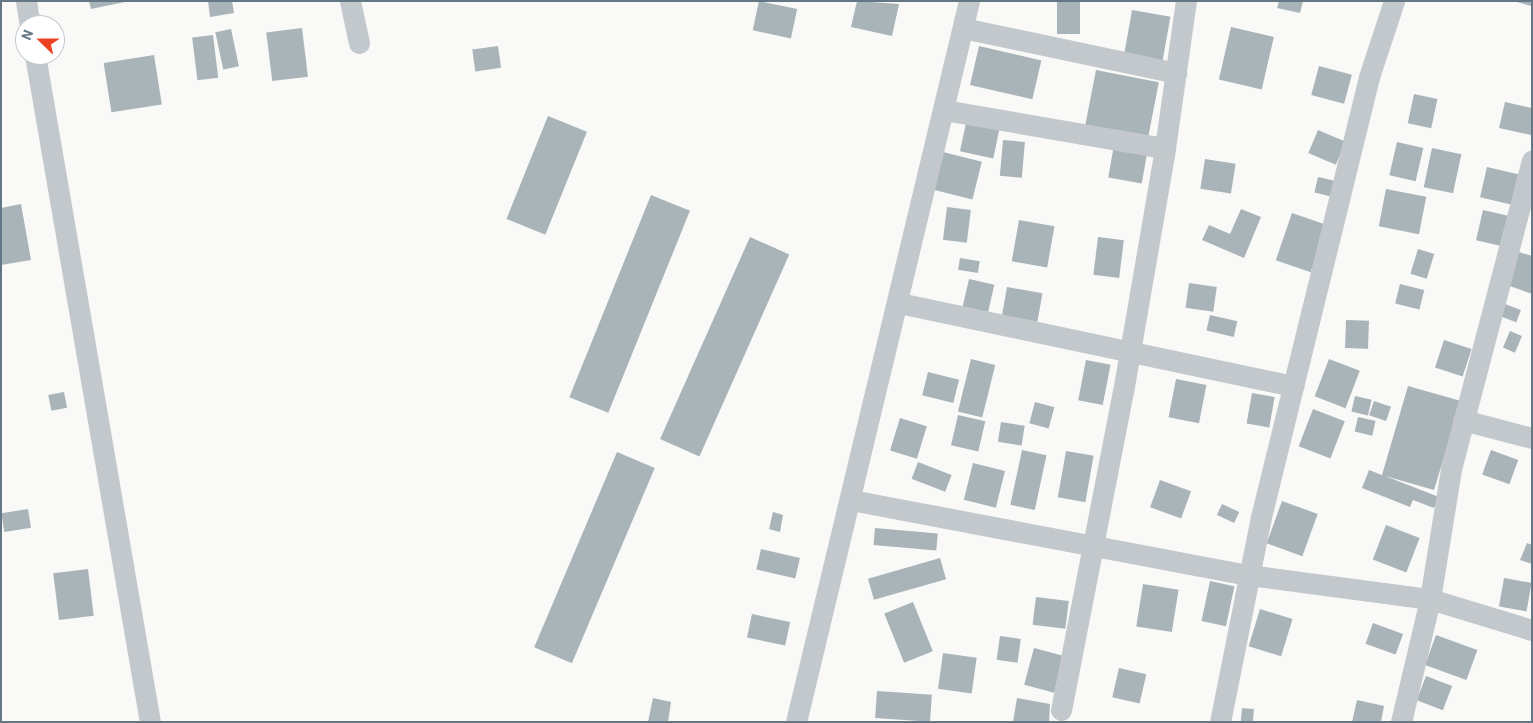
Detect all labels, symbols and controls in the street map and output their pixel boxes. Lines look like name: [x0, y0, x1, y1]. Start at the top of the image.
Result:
north arrow: [15, 15, 65, 65]
text: N: [17, 27, 36, 42]

